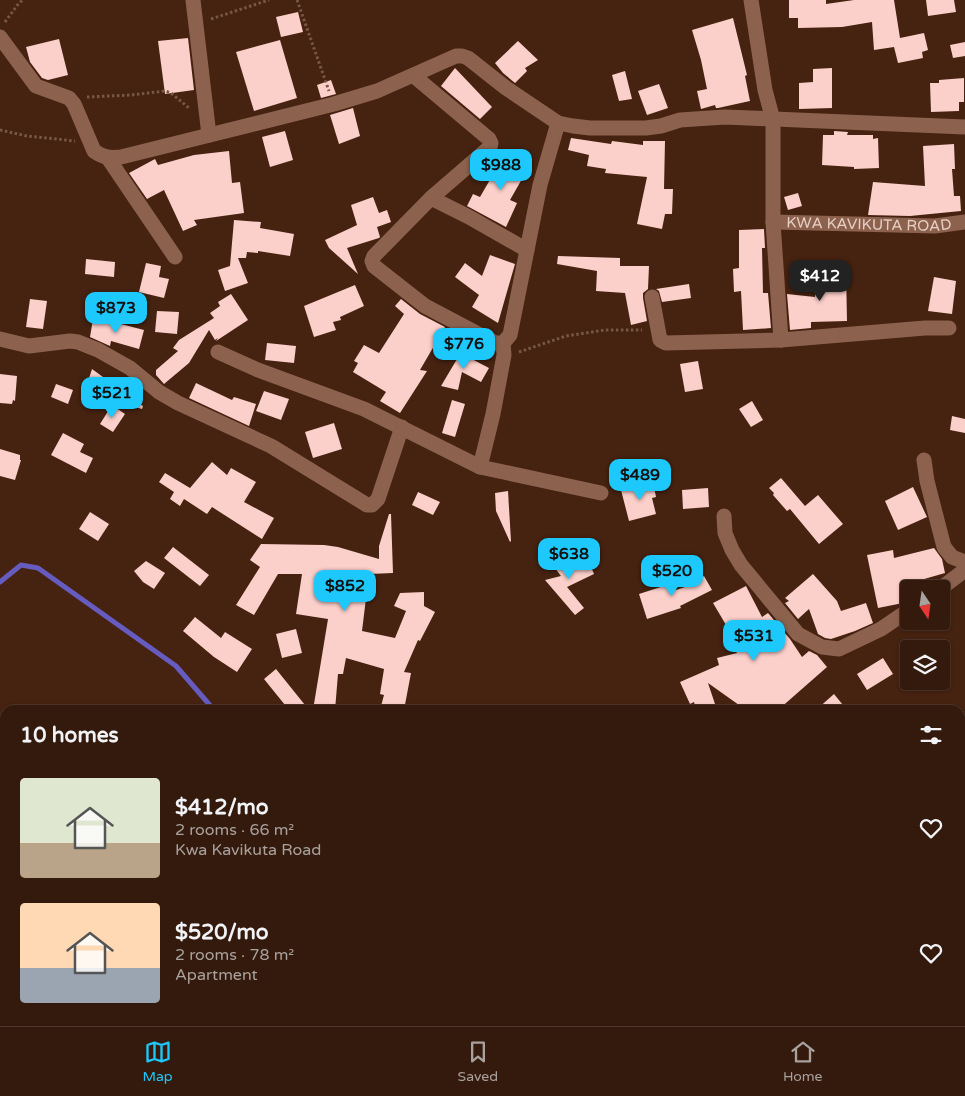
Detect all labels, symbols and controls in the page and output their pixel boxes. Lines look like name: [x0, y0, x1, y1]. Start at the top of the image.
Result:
pin: $988: [471, 148, 531, 191]
text: $988: [481, 155, 521, 175]
street label: KWA KAVIKUTA ROAD: [786, 213, 953, 235]
pin: $412: [790, 260, 850, 302]
text: $412: [800, 266, 840, 286]
pin: $873: [86, 292, 146, 334]
text: $873: [96, 298, 136, 318]
pin: $776: [434, 328, 494, 370]
text: $776: [444, 334, 484, 354]
pin: $521: [82, 376, 142, 419]
text: $521: [92, 383, 132, 403]
pin: $489: [610, 458, 670, 501]
text: $489: [620, 465, 660, 485]
pin: $638: [539, 538, 599, 580]
text: $638: [549, 544, 589, 564]
pin: $520: [642, 554, 702, 597]
text: $520: [652, 561, 692, 581]
pin: $852: [315, 570, 375, 612]
text: $852: [325, 576, 365, 596]
north arrow: [900, 580, 950, 630]
map controls: [900, 580, 950, 690]
pin: $531: [724, 620, 784, 662]
text: $531: [734, 626, 774, 646]
button: layers: [900, 640, 950, 690]
icon: filters: [917, 721, 945, 749]
text: 10 homes: [20, 723, 119, 748]
text: $412/mo: [175, 795, 269, 820]
icon: home: [60, 798, 120, 858]
icon: heart: [917, 814, 945, 842]
text: 2 rooms · 66 m²: [175, 820, 294, 840]
text: Kwa Kavikuta Road: [175, 840, 321, 860]
text: $520/mo: [175, 920, 269, 945]
icon: home: [60, 923, 120, 983]
icon: heart: [917, 939, 945, 967]
text: 2 rooms · 78 m²: [175, 945, 294, 965]
text: Apartment: [175, 965, 258, 985]
tab: Map: [142, 1038, 173, 1085]
tab: Saved: [458, 1038, 498, 1085]
tab: Home: [783, 1038, 823, 1085]

